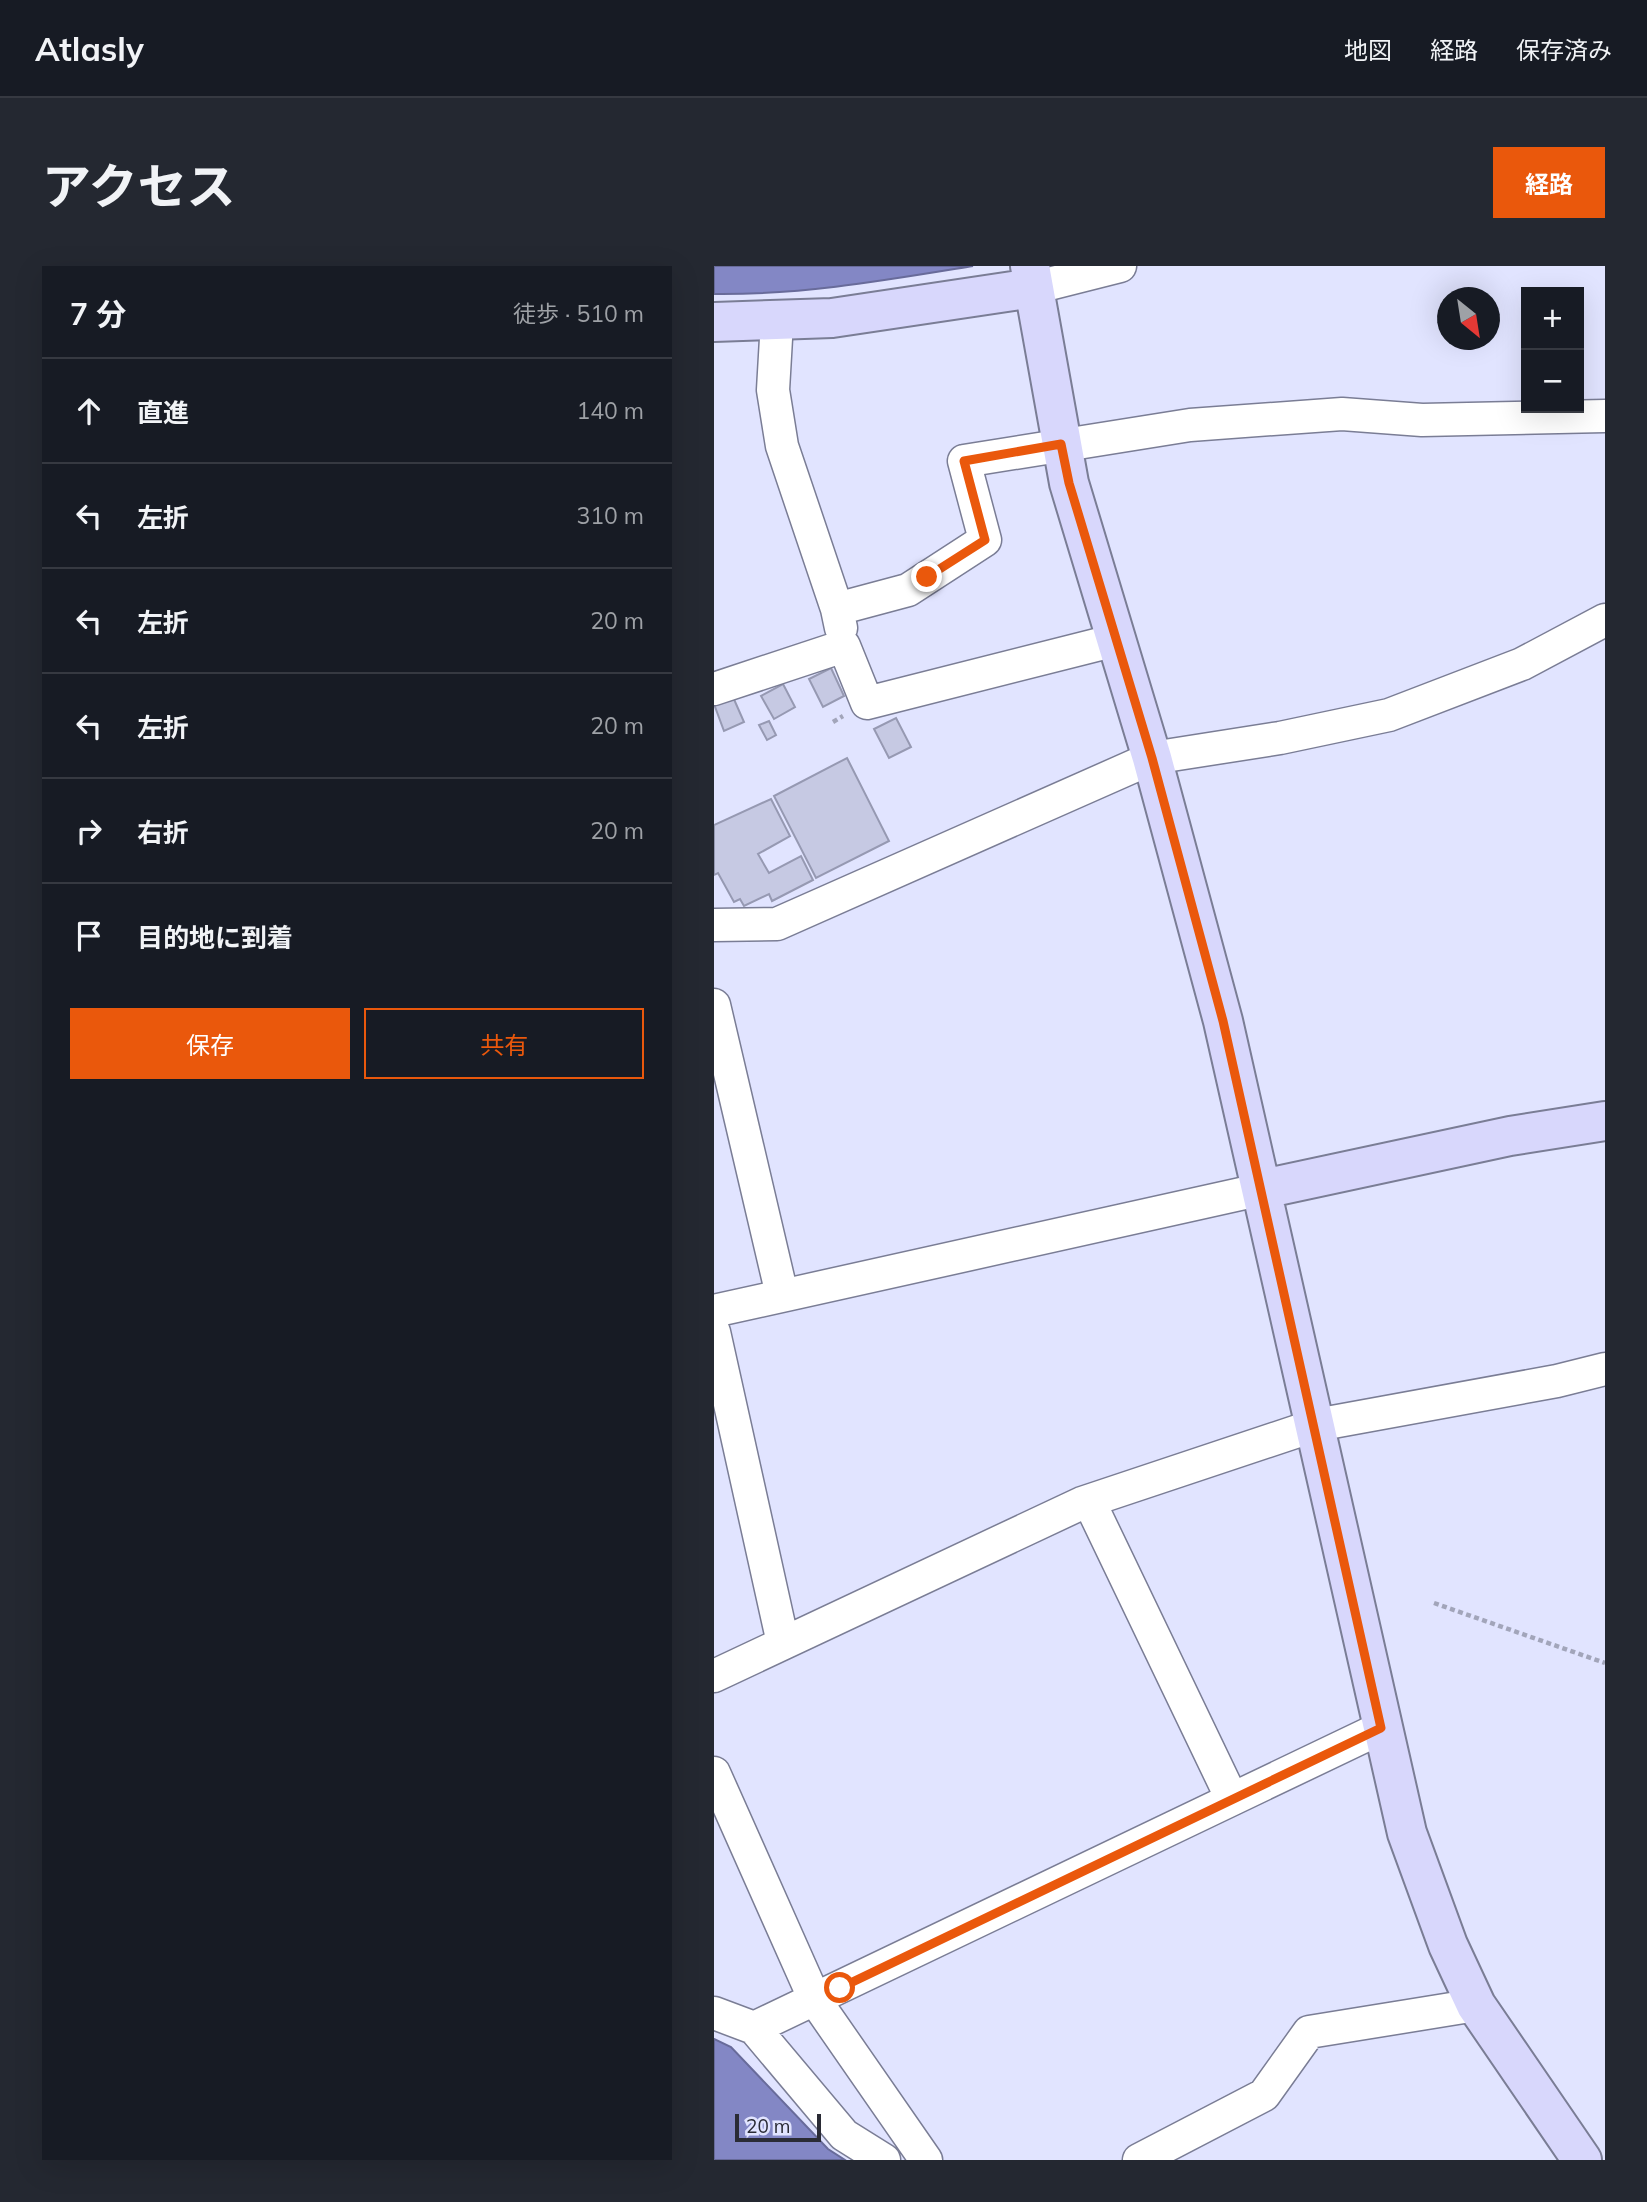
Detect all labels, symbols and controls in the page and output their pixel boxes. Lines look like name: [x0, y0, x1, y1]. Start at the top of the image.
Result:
text: Atlasly: [35, 28, 144, 69]
text: 地図: [1344, 35, 1392, 65]
text: 経路: [1430, 35, 1478, 65]
text: 保存済み: [1516, 35, 1612, 65]
button: 経路: [1493, 147, 1605, 218]
text: アクセス: [42, 155, 236, 216]
north arrow: [1437, 287, 1500, 350]
map controls: [1521, 287, 1584, 413]
button: +: [1521, 287, 1584, 350]
text: 7 分: [70, 295, 126, 333]
text: 徒歩 · 510 m: [513, 299, 644, 328]
button: −: [1521, 350, 1584, 413]
icon: ahead: [70, 392, 108, 430]
text: 直進: [137, 396, 189, 429]
text: 140 m: [576, 396, 644, 425]
icon: left: [70, 497, 108, 535]
text: 左折: [137, 501, 189, 534]
text: 310 m: [576, 501, 644, 530]
route end: [911, 561, 942, 592]
icon: left: [70, 602, 108, 640]
text: 左折: [137, 606, 189, 639]
text: 20 m: [590, 606, 644, 635]
icon: left: [70, 707, 108, 745]
text: 左折: [137, 711, 189, 744]
text: 20 m: [590, 711, 644, 740]
icon: right: [70, 812, 108, 850]
text: 右折: [137, 816, 189, 849]
text: 20 m: [590, 816, 644, 845]
icon: arrive: [70, 917, 108, 955]
text: 目的地に到着: [137, 921, 293, 954]
button: 保存: [70, 1008, 350, 1079]
button: 共有: [364, 1008, 644, 1079]
route start: [824, 1972, 855, 2003]
scale bar: [735, 2111, 821, 2143]
text: 20 m: [746, 2114, 790, 2138]

